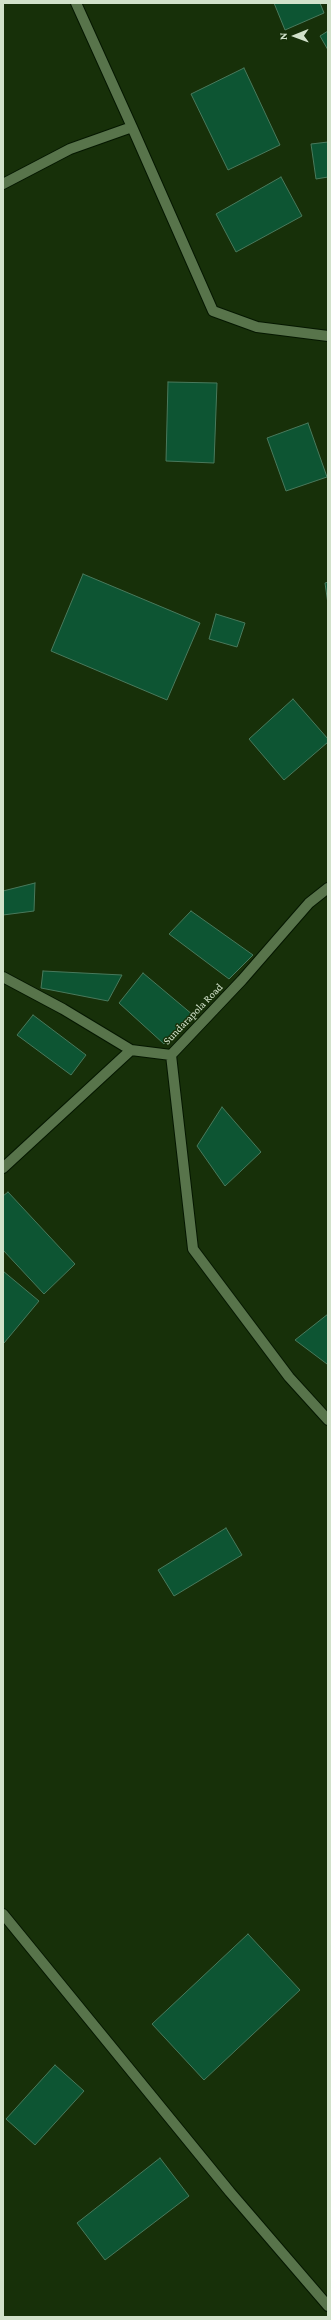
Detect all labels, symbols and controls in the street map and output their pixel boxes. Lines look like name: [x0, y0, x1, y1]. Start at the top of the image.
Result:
north arrow: [275, 16, 315, 56]
text: N: [277, 32, 289, 40]
street label: Sundarapola Road: [160, 981, 226, 1047]

